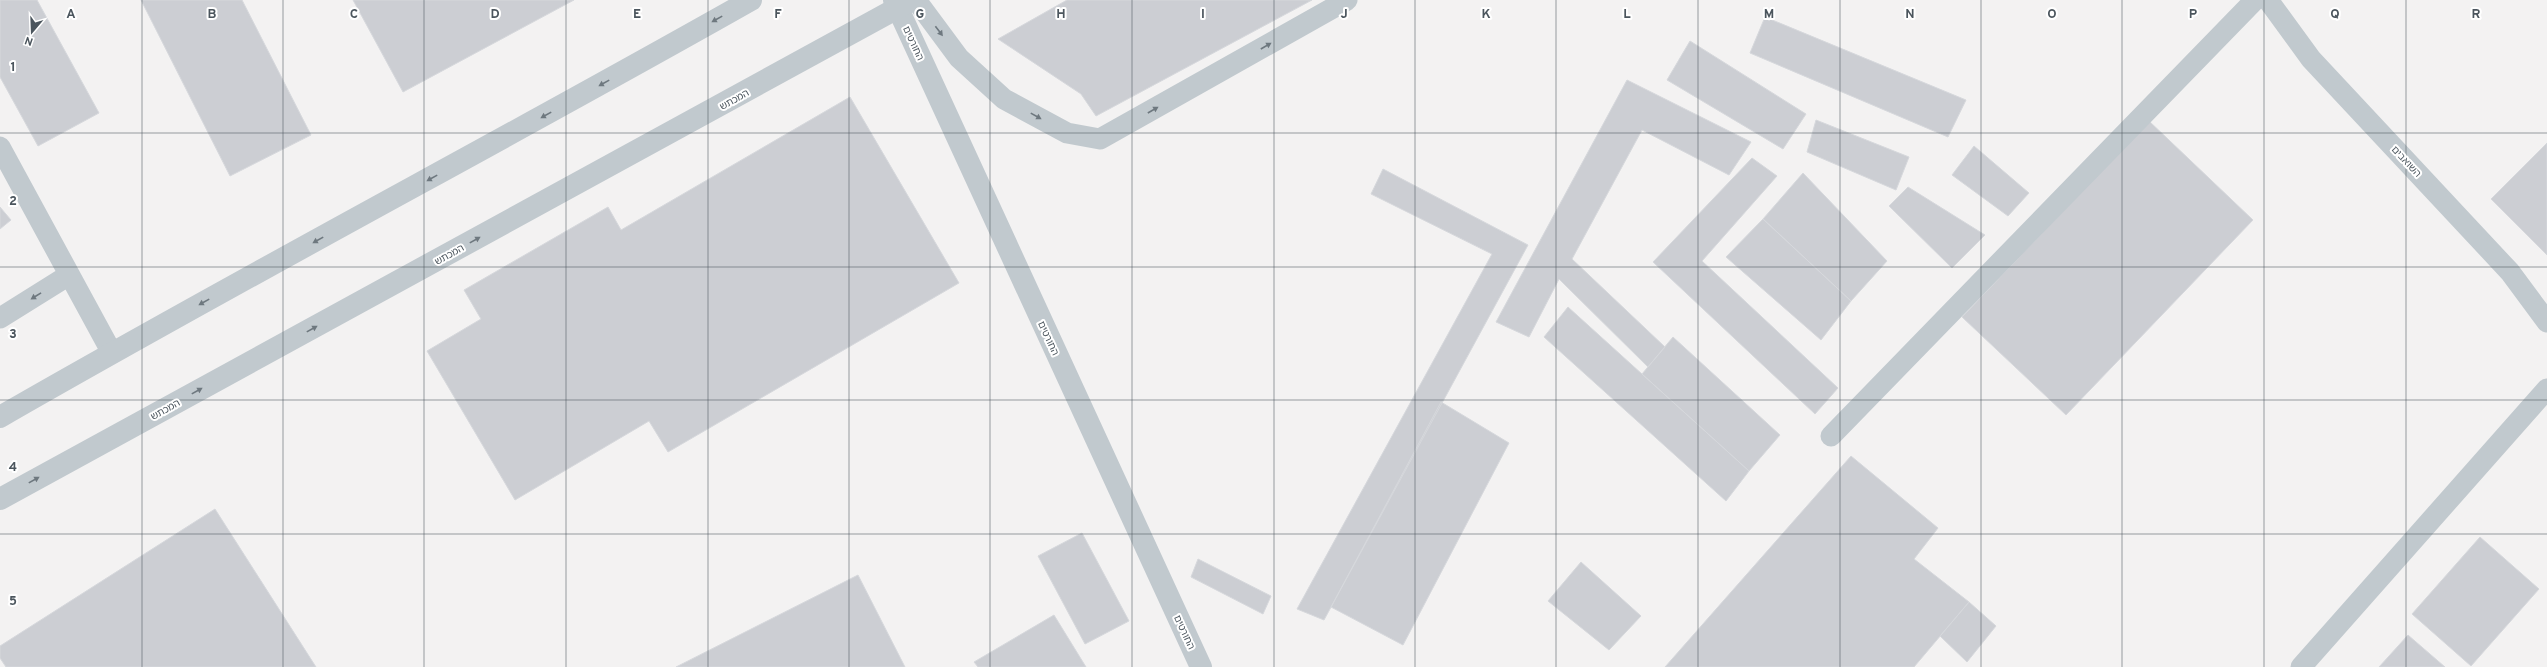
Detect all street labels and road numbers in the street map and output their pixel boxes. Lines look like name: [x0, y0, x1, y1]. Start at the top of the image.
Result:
street label: החורטים: [899, 24, 926, 63]
street label: המכתש: [718, 87, 752, 114]
street label: השואבים: [2388, 144, 2424, 180]
street label: המכתש: [433, 242, 467, 269]
street label: החורטים: [1034, 319, 1061, 358]
street label: המכתש: [149, 397, 183, 424]
street label: החורטים: [1170, 613, 1197, 652]

